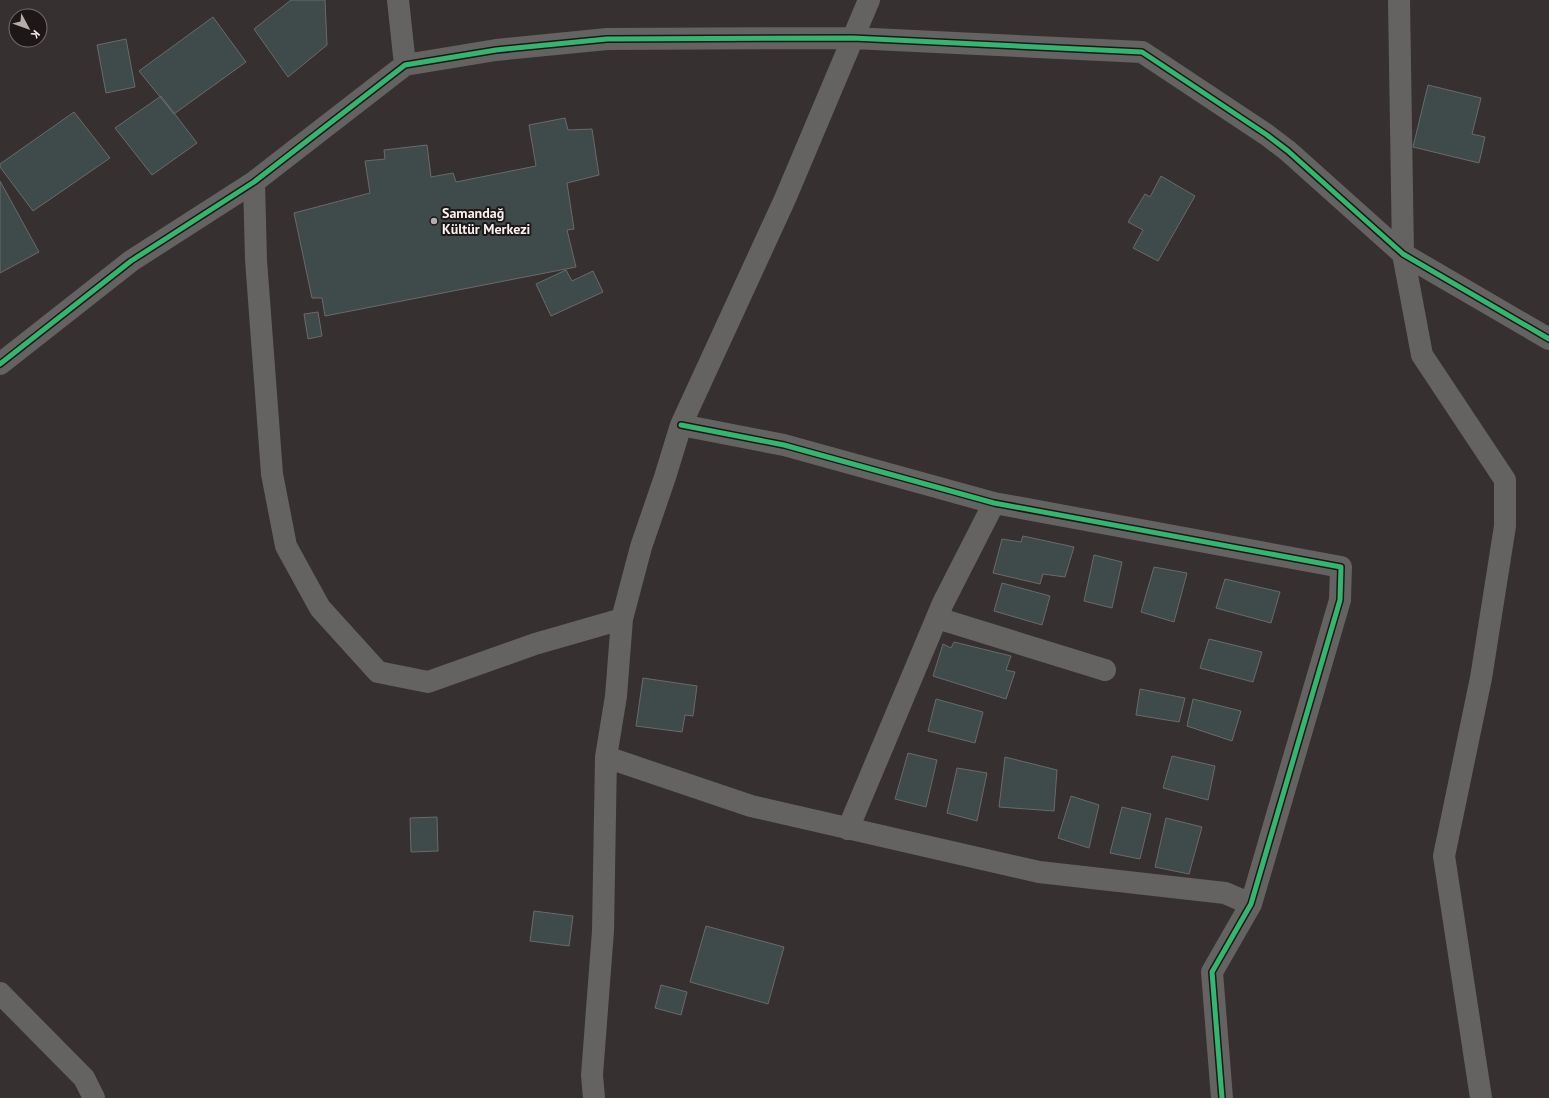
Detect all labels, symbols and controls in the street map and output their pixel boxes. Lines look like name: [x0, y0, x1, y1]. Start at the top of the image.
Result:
north arrow: [8, 8, 48, 48]
text: K: [28, 27, 43, 42]
place label: Samandağ Kültür Merkezi: [442, 204, 531, 238]
marker: Samandağ Kültür Merkezi: [429, 216, 439, 226]

